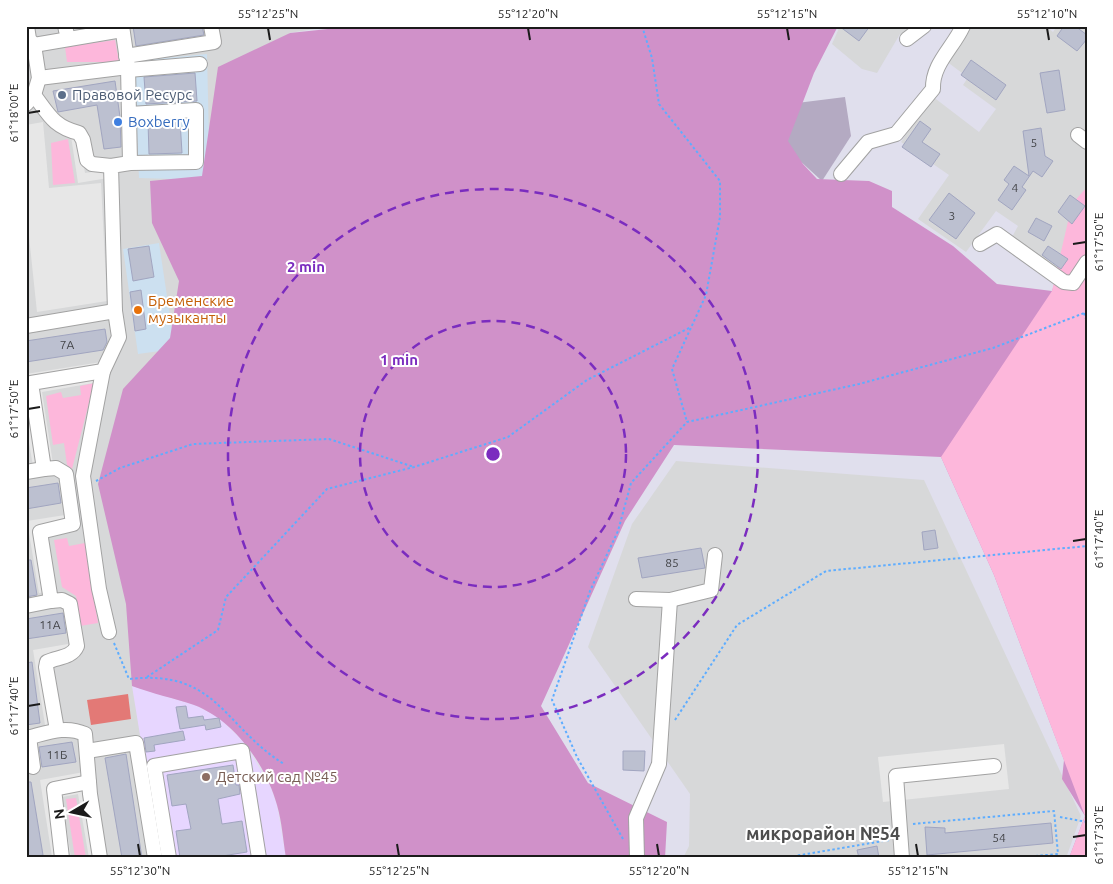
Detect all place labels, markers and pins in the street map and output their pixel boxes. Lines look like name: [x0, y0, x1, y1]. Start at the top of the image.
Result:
place label: Правовой Ресурс: [72, 86, 192, 103]
marker: Правовой Ресурс: [56, 89, 68, 101]
place label: Boxberry: [128, 113, 190, 130]
marker: Boxberry: [112, 116, 124, 128]
place label: Бременские музыканты: [148, 292, 234, 326]
marker: Бременские музыканты: [132, 304, 144, 316]
centre of rings: [484, 445, 502, 463]
place label: Детский сад №45: [216, 768, 338, 785]
marker: Детский сад №45: [200, 771, 212, 783]

